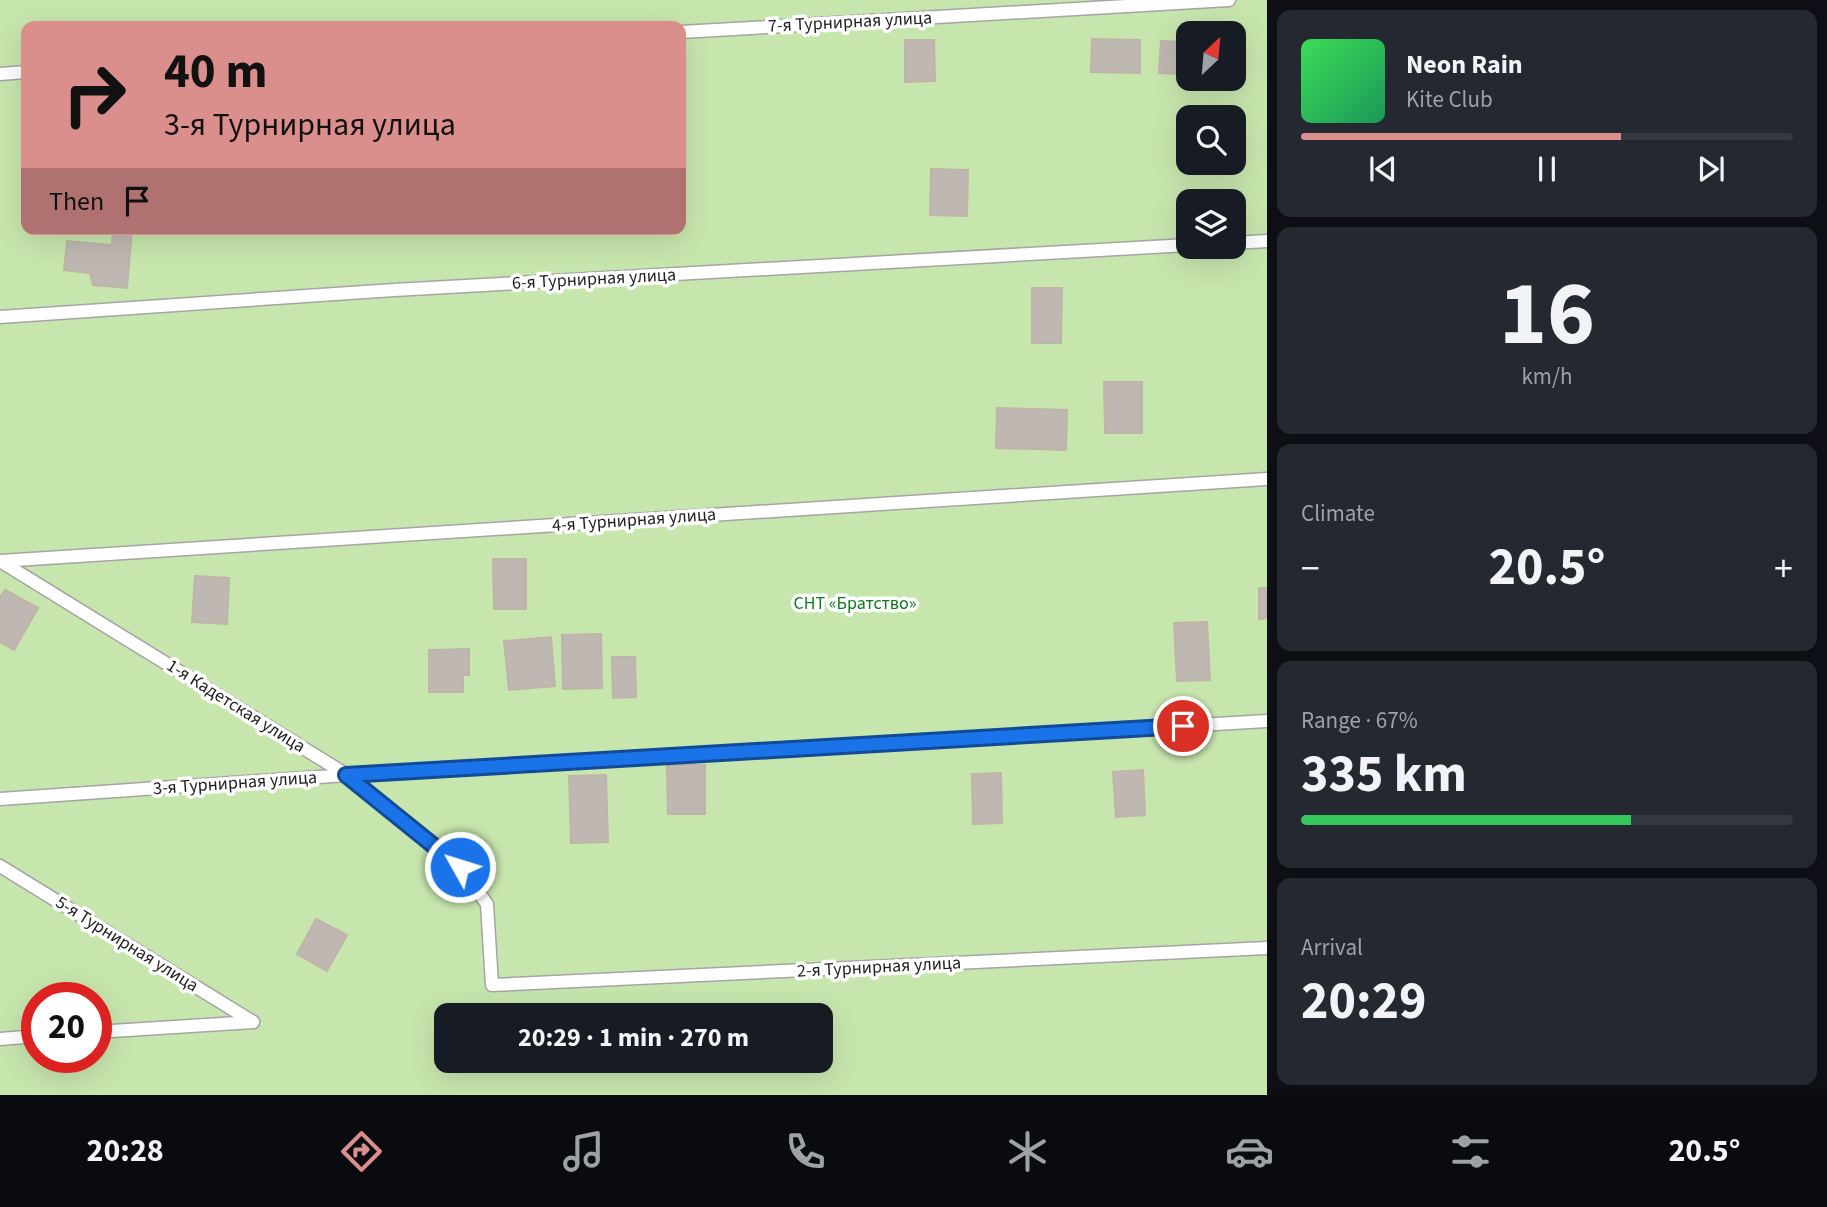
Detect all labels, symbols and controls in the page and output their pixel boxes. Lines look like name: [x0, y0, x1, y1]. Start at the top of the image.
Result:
street label: 7-я Турнирная улица: [767, 5, 933, 39]
north arrow: [1176, 21, 1246, 91]
map controls: [1176, 21, 1246, 259]
text: 40 m: [164, 37, 268, 107]
text: Neon Rain: [1406, 46, 1523, 83]
icon: right: [49, 49, 140, 140]
text: Kite Club: [1406, 83, 1493, 116]
text: 3-я Турнирная улица: [164, 102, 456, 148]
button: search: [1176, 105, 1246, 175]
icon: previous: [1364, 150, 1402, 188]
icon: pause: [1528, 150, 1566, 188]
icon: next: [1692, 150, 1730, 188]
icon: arrive: [118, 182, 156, 220]
text: Then: [49, 183, 104, 220]
button: layers: [1176, 189, 1246, 259]
text: 16: [1499, 250, 1595, 379]
street label: 6-я Турнирная улица: [511, 262, 677, 296]
text: km/h: [1521, 360, 1573, 393]
text: Climate: [1301, 497, 1375, 530]
street label: 4-я Турнирная улица: [551, 502, 717, 538]
text: 20.5°: [1489, 531, 1605, 605]
text: −: [1301, 542, 1320, 596]
text: +: [1774, 542, 1793, 596]
park label: СНТ «Братство»: [794, 591, 916, 616]
street label: 1-я Кадетская улица: [162, 653, 310, 759]
pin: [1153, 696, 1213, 756]
text: Range · 67%: [1301, 704, 1418, 737]
icon: arrive: [1164, 707, 1202, 745]
text: 335 km: [1301, 738, 1467, 812]
street label: 3-я Турнирная улица: [152, 765, 318, 801]
position arrow: [423, 830, 497, 904]
street label: 5-я Турнирная улица: [51, 890, 203, 998]
text: Arrival: [1301, 931, 1363, 964]
street label: 2-я Турнирная улица: [796, 950, 962, 984]
text: 20:29: [1301, 965, 1426, 1039]
speed limit sign: 20: [21, 982, 112, 1073]
text: 20:29 · 1 min · 270 m: [518, 1019, 749, 1056]
icon: directions: [337, 1127, 386, 1176]
icon: music: [559, 1127, 608, 1176]
icon: phone: [781, 1127, 830, 1176]
icon: climate: [1003, 1127, 1052, 1176]
icon: car: [1225, 1127, 1274, 1176]
icon: filters: [1446, 1127, 1495, 1176]
text: 20:28: [86, 1128, 164, 1174]
text: 20.5°: [1668, 1128, 1740, 1174]

